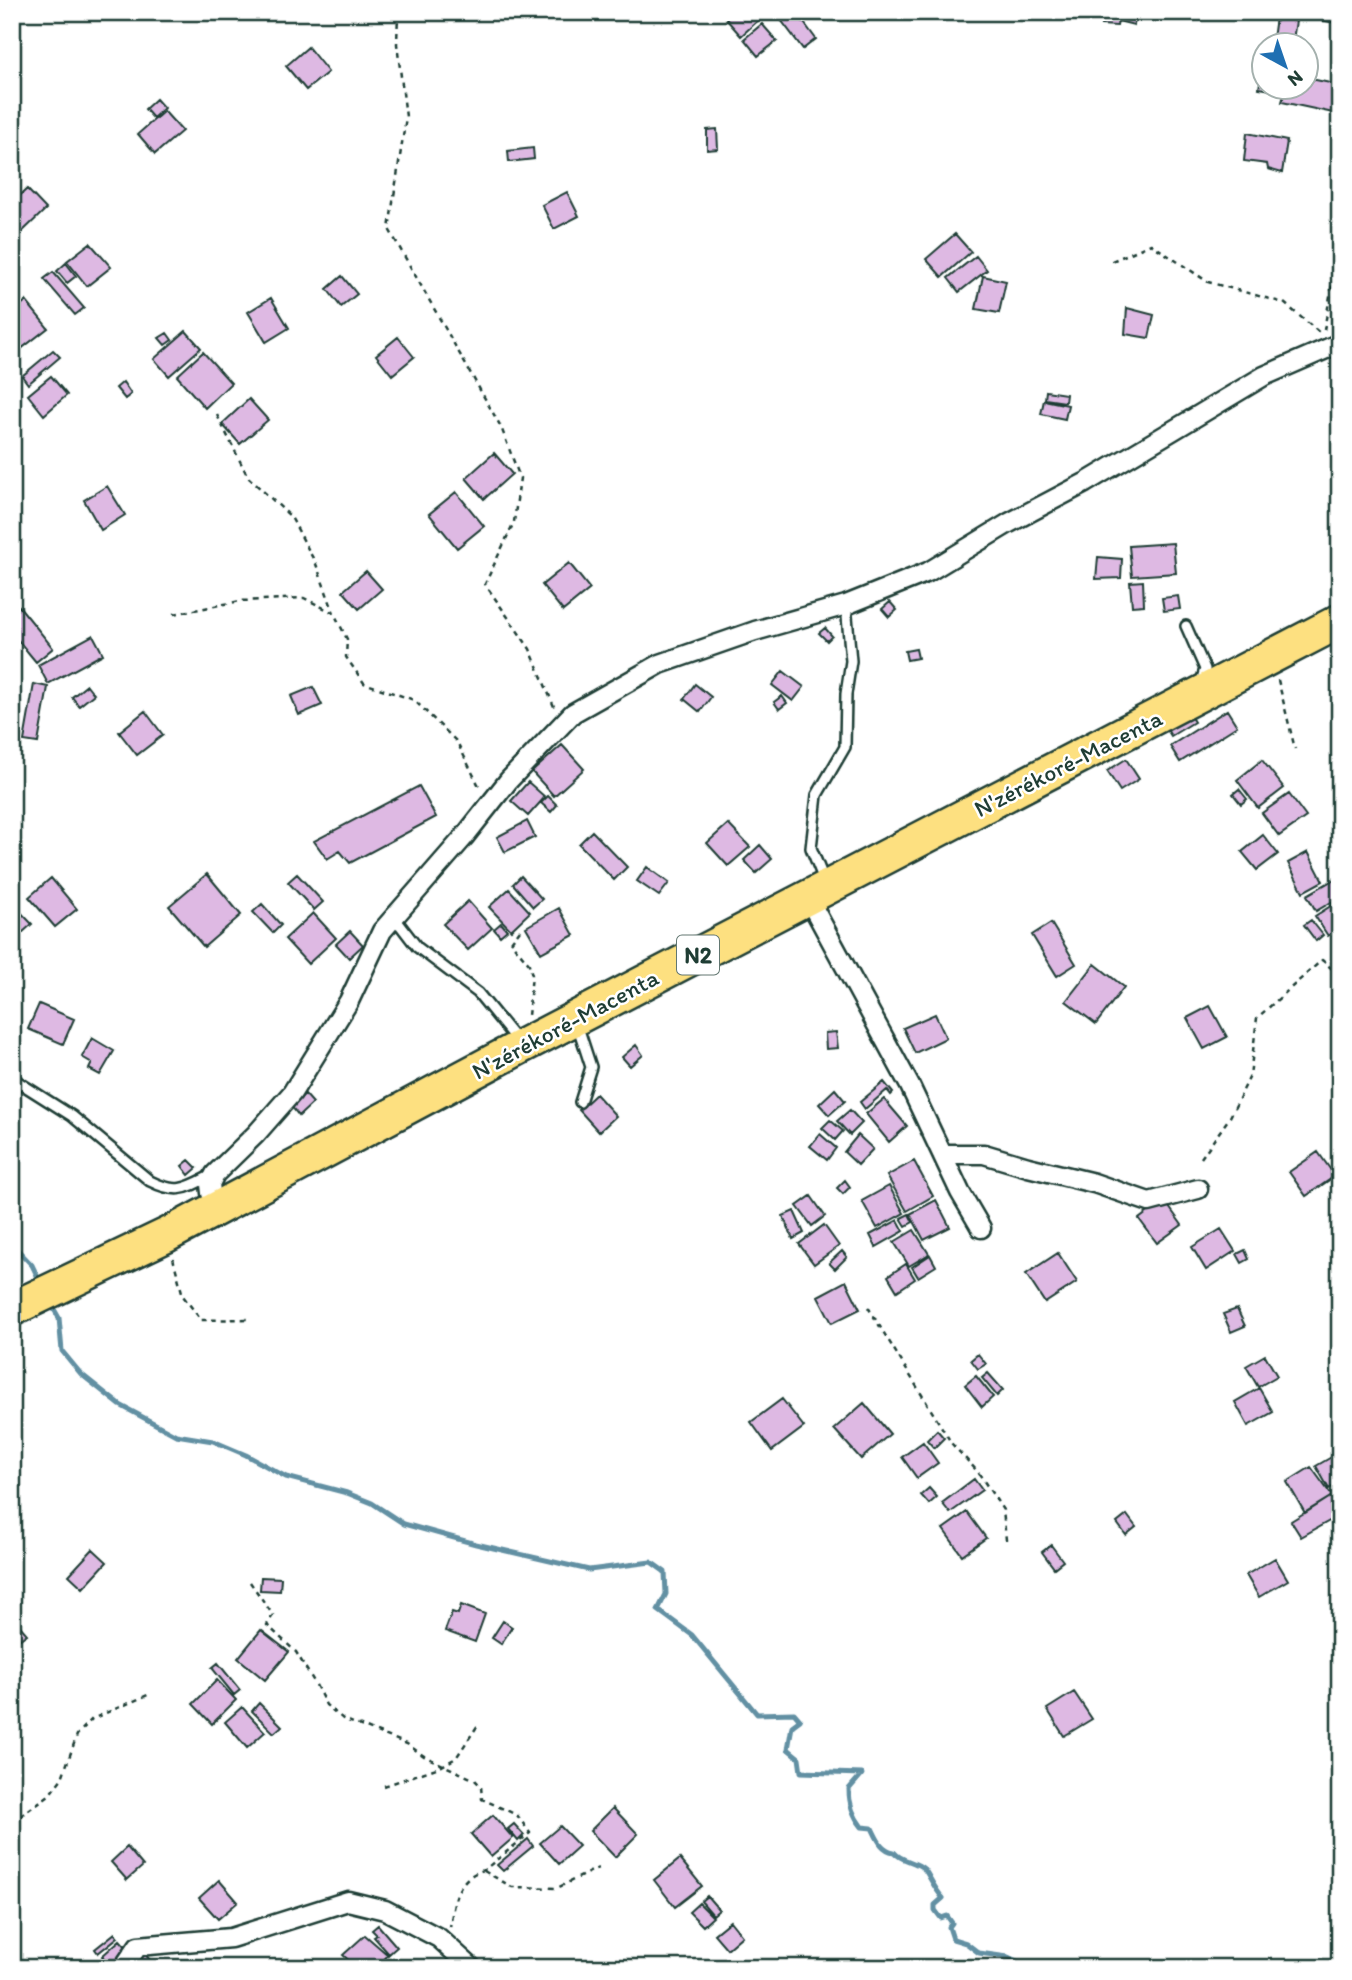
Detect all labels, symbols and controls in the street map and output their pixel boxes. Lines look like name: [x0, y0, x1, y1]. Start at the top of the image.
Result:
north arrow: [1250, 32, 1320, 102]
text: N: [1283, 66, 1308, 92]
street label: N'zérékoré-Macenta: [969, 703, 1167, 823]
road number: N2: [677, 936, 719, 974]
street label: N'zérékoré-Macenta: [467, 962, 664, 1085]

